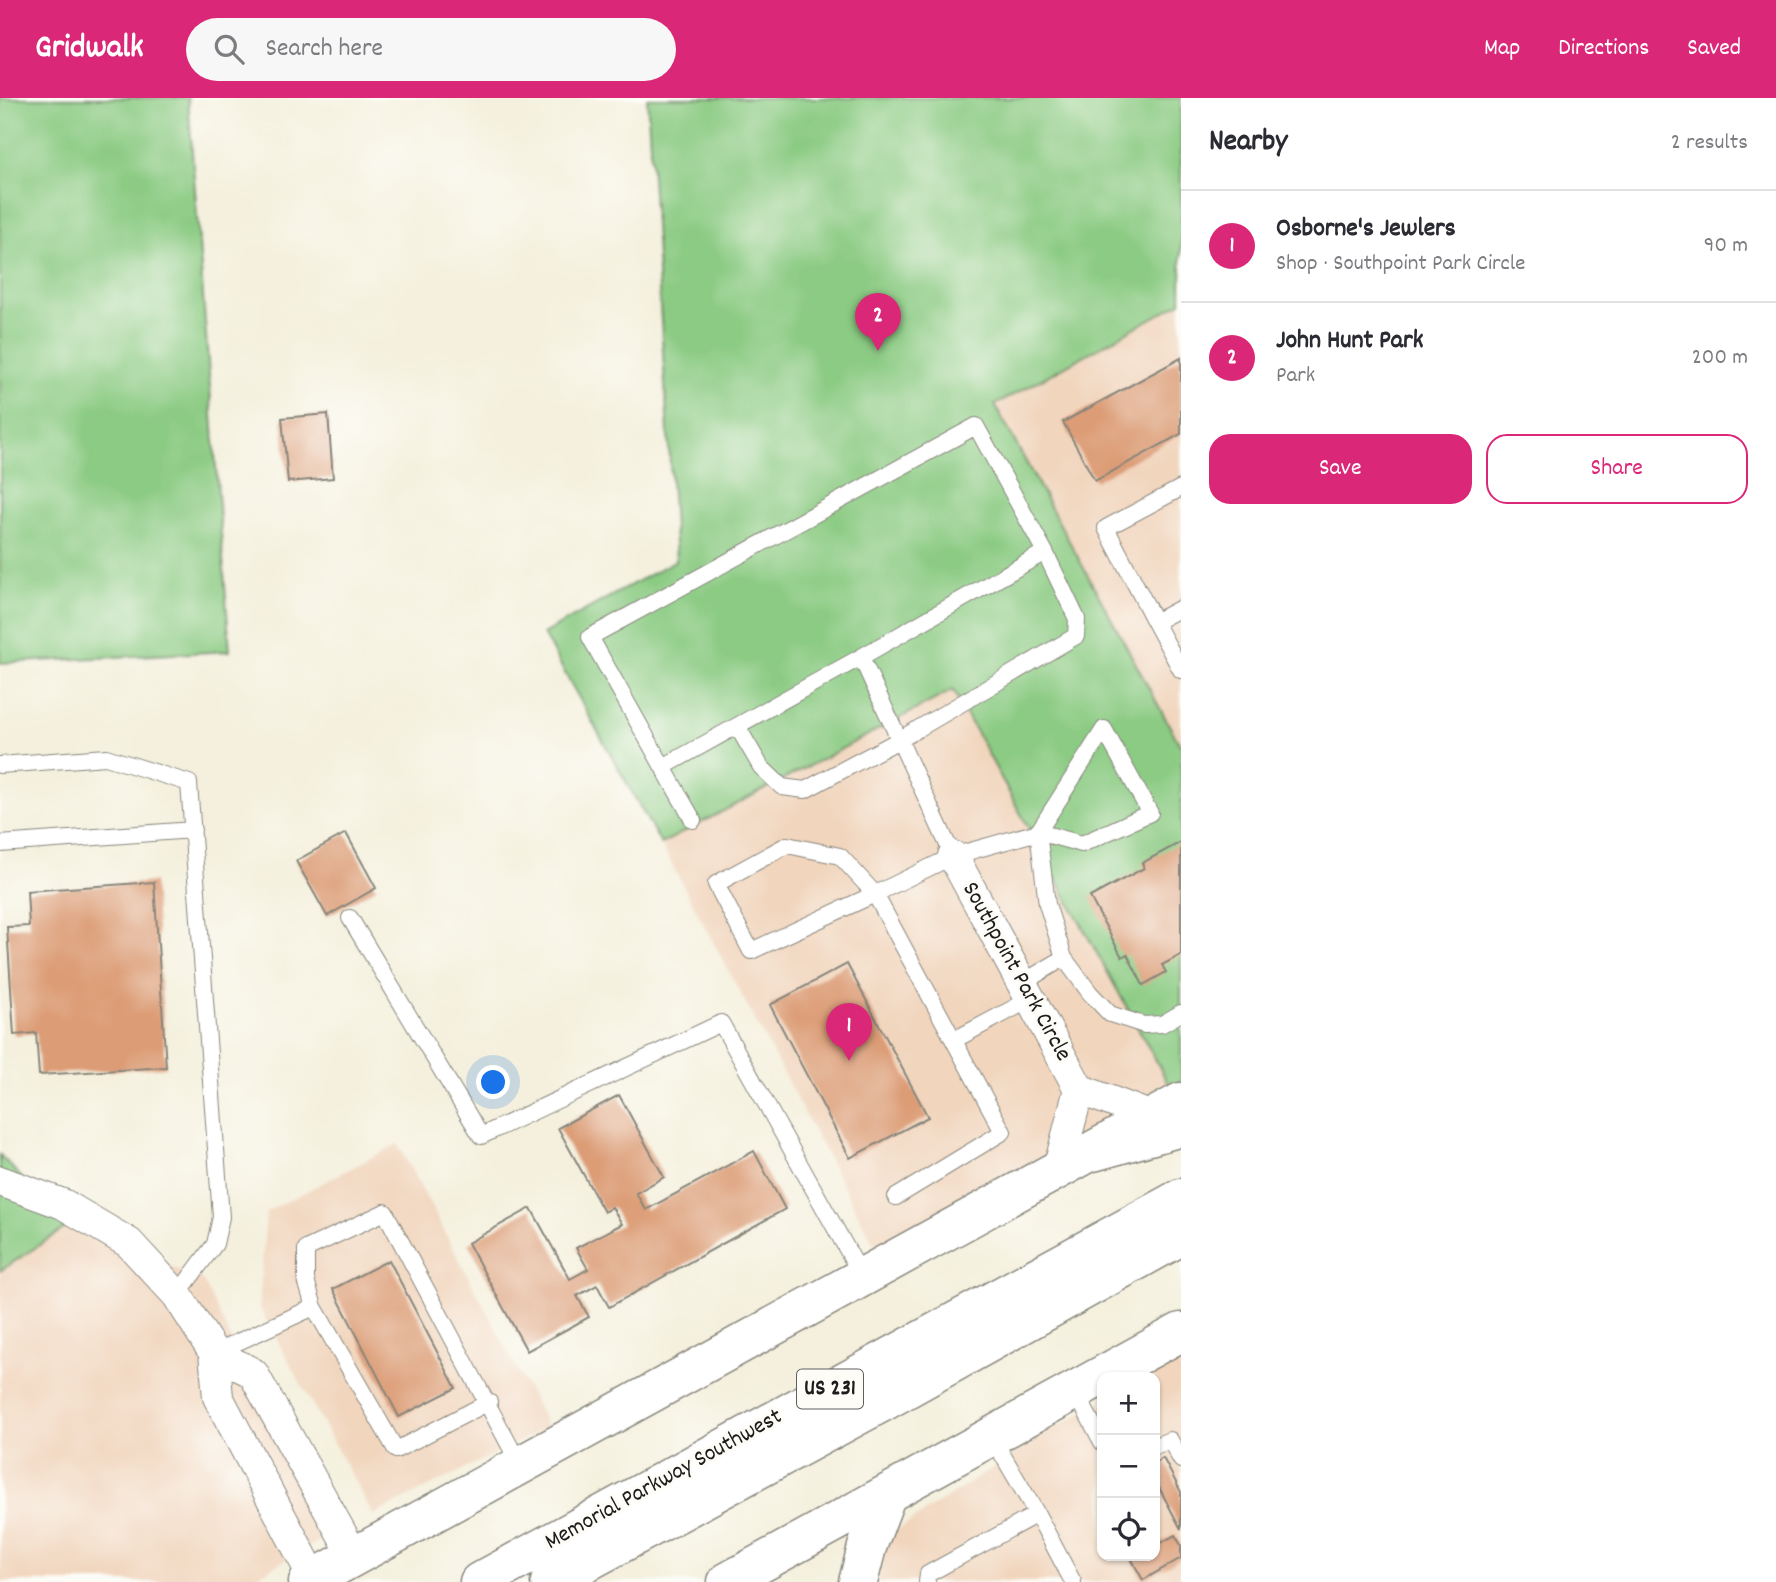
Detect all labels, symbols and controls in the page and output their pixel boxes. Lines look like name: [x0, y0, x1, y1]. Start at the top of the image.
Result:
search box: [186, 18, 676, 81]
text: Gridwalk: [35, 26, 144, 73]
icon: search: [210, 30, 248, 68]
text: Search here: [266, 31, 383, 68]
text: Map: [1484, 32, 1520, 66]
text: Directions: [1558, 32, 1649, 66]
text: Saved: [1687, 32, 1741, 66]
text: Nearby: [1209, 122, 1287, 165]
text: 2 results: [1671, 127, 1748, 160]
text: Osborne's Jewlers: [1276, 211, 1456, 248]
text: 1: [1229, 230, 1235, 263]
text: 90 m: [1704, 230, 1748, 263]
text: Shop · Southpoint Park Circle: [1276, 248, 1525, 281]
pin: 2: [855, 293, 901, 351]
text: John Hunt Park: [1276, 323, 1423, 360]
text: 2: [1227, 342, 1237, 375]
text: 200 m: [1692, 342, 1748, 375]
text: Park: [1276, 360, 1315, 393]
button: Save: [1209, 434, 1472, 504]
button: Share: [1486, 434, 1748, 504]
street label: Southpoint Park Circle: [953, 876, 1079, 1068]
pin: 1: [826, 1003, 872, 1061]
your location: [476, 1065, 510, 1099]
road number: US 231: [797, 1370, 863, 1408]
map controls: [1097, 1372, 1160, 1561]
button: +: [1097, 1372, 1160, 1435]
street label: Memorial Parkway Southwest: [539, 1400, 789, 1560]
button: −: [1097, 1435, 1160, 1498]
button: locate: [1097, 1498, 1160, 1561]

